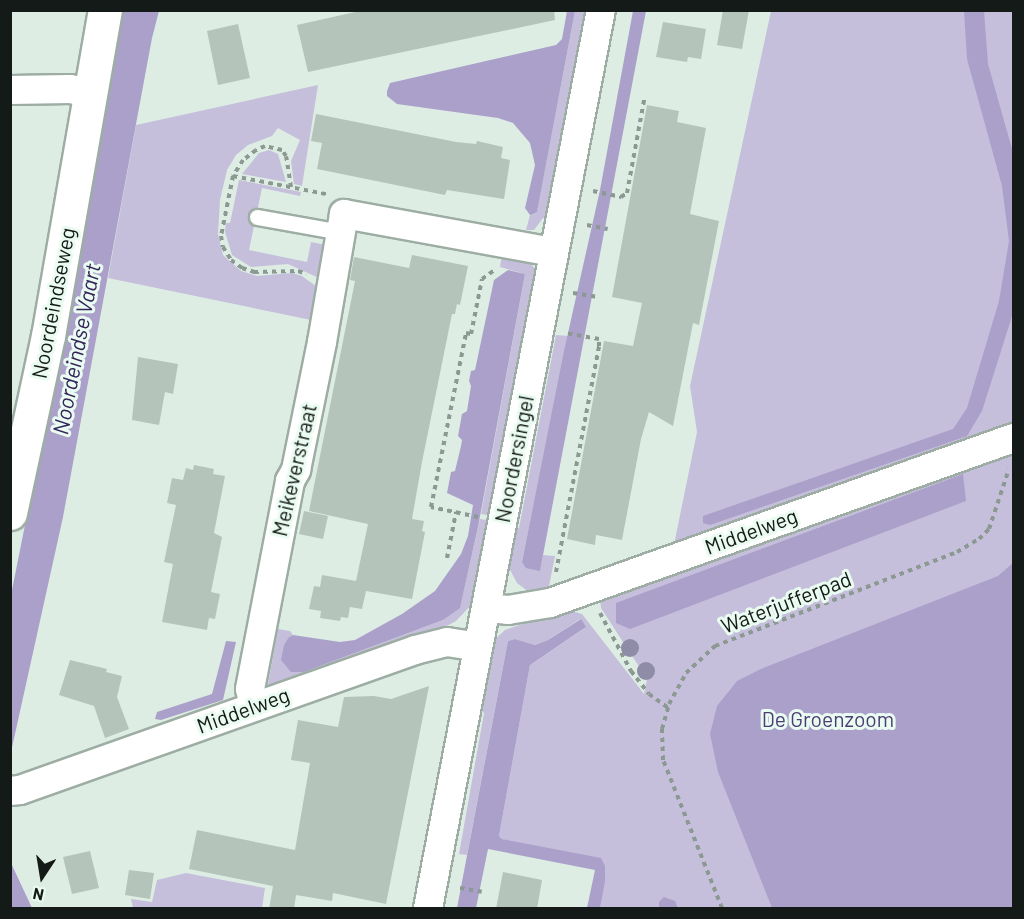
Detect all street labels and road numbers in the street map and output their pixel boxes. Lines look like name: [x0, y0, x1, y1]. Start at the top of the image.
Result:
street label: Noordeindseweg: [26, 225, 80, 381]
street label: Noordersingel: [489, 393, 539, 525]
street label: Meikeverstraat: [266, 401, 322, 539]
street label: Middelweg: [701, 503, 801, 559]
street label: Waterjufferpad: [717, 566, 855, 638]
street label: Middelweg: [193, 682, 293, 738]

